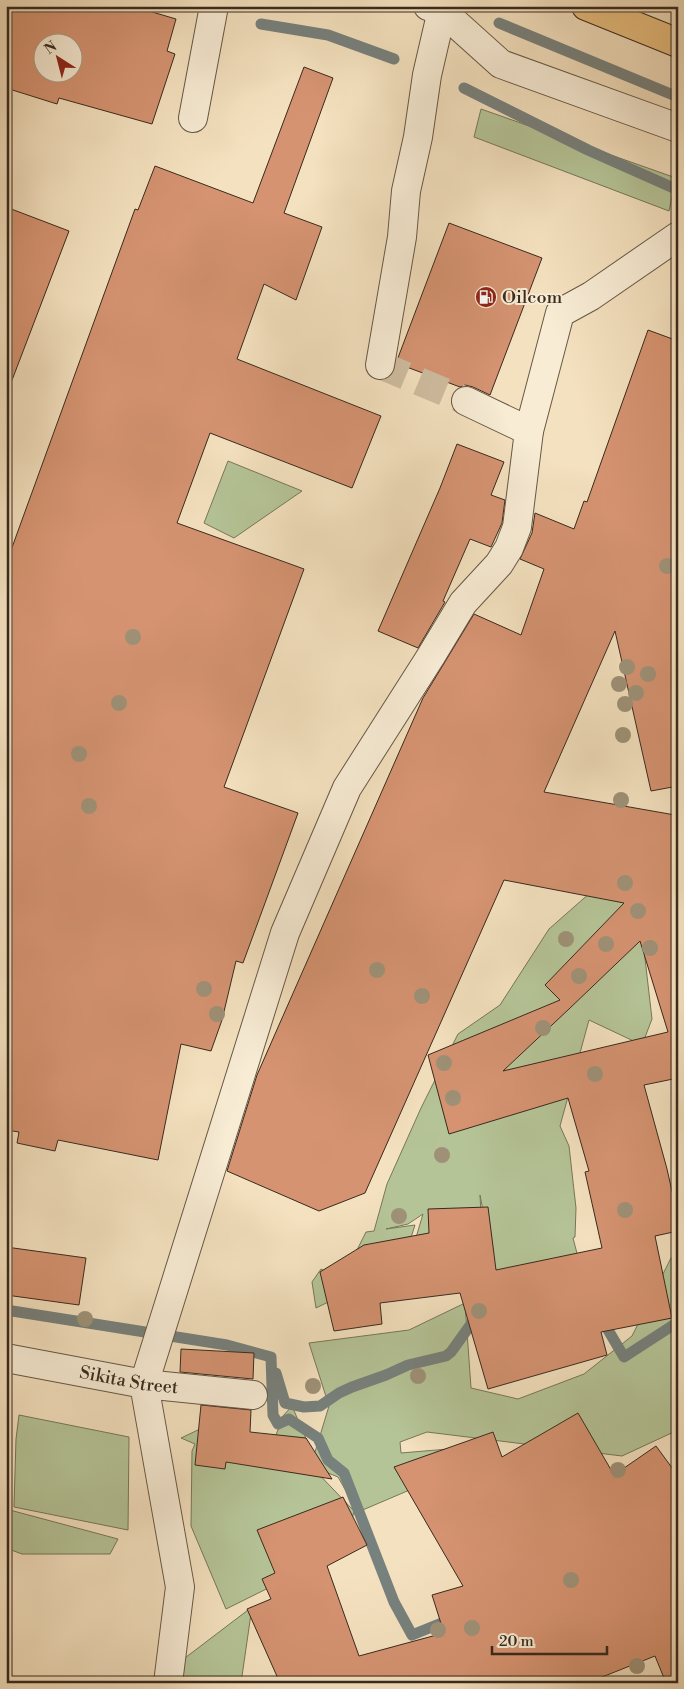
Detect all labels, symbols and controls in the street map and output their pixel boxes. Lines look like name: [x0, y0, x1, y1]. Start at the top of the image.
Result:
north arrow: [32, 32, 82, 82]
text: N: [41, 38, 61, 59]
fuel station icon: Oilcom: [474, 285, 498, 309]
place label: Oilcom: [502, 286, 563, 309]
street label: Sikita Street: [78, 1361, 180, 1399]
scale bar: [492, 1624, 606, 1656]
text: 20 m: [499, 1632, 534, 1651]

